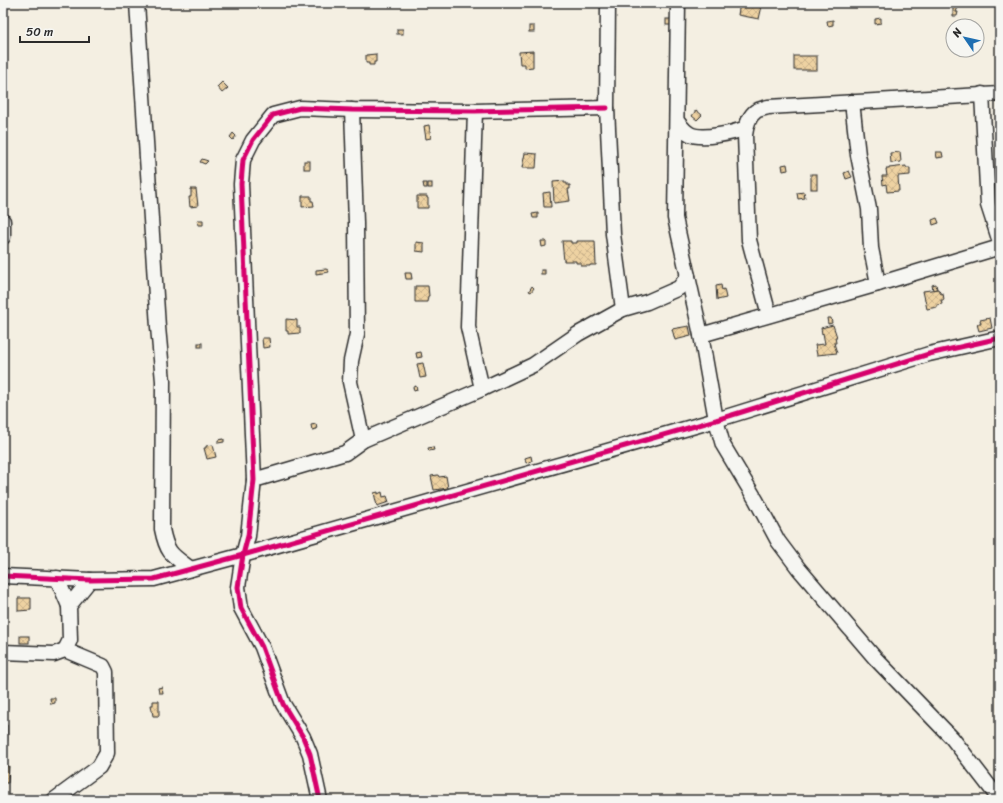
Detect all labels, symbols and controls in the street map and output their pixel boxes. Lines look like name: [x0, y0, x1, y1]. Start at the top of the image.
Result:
scale bar: [20, 18, 89, 44]
north arrow: [945, 18, 985, 58]
text: 50 m: [26, 21, 53, 43]
text: N: [947, 24, 967, 42]

